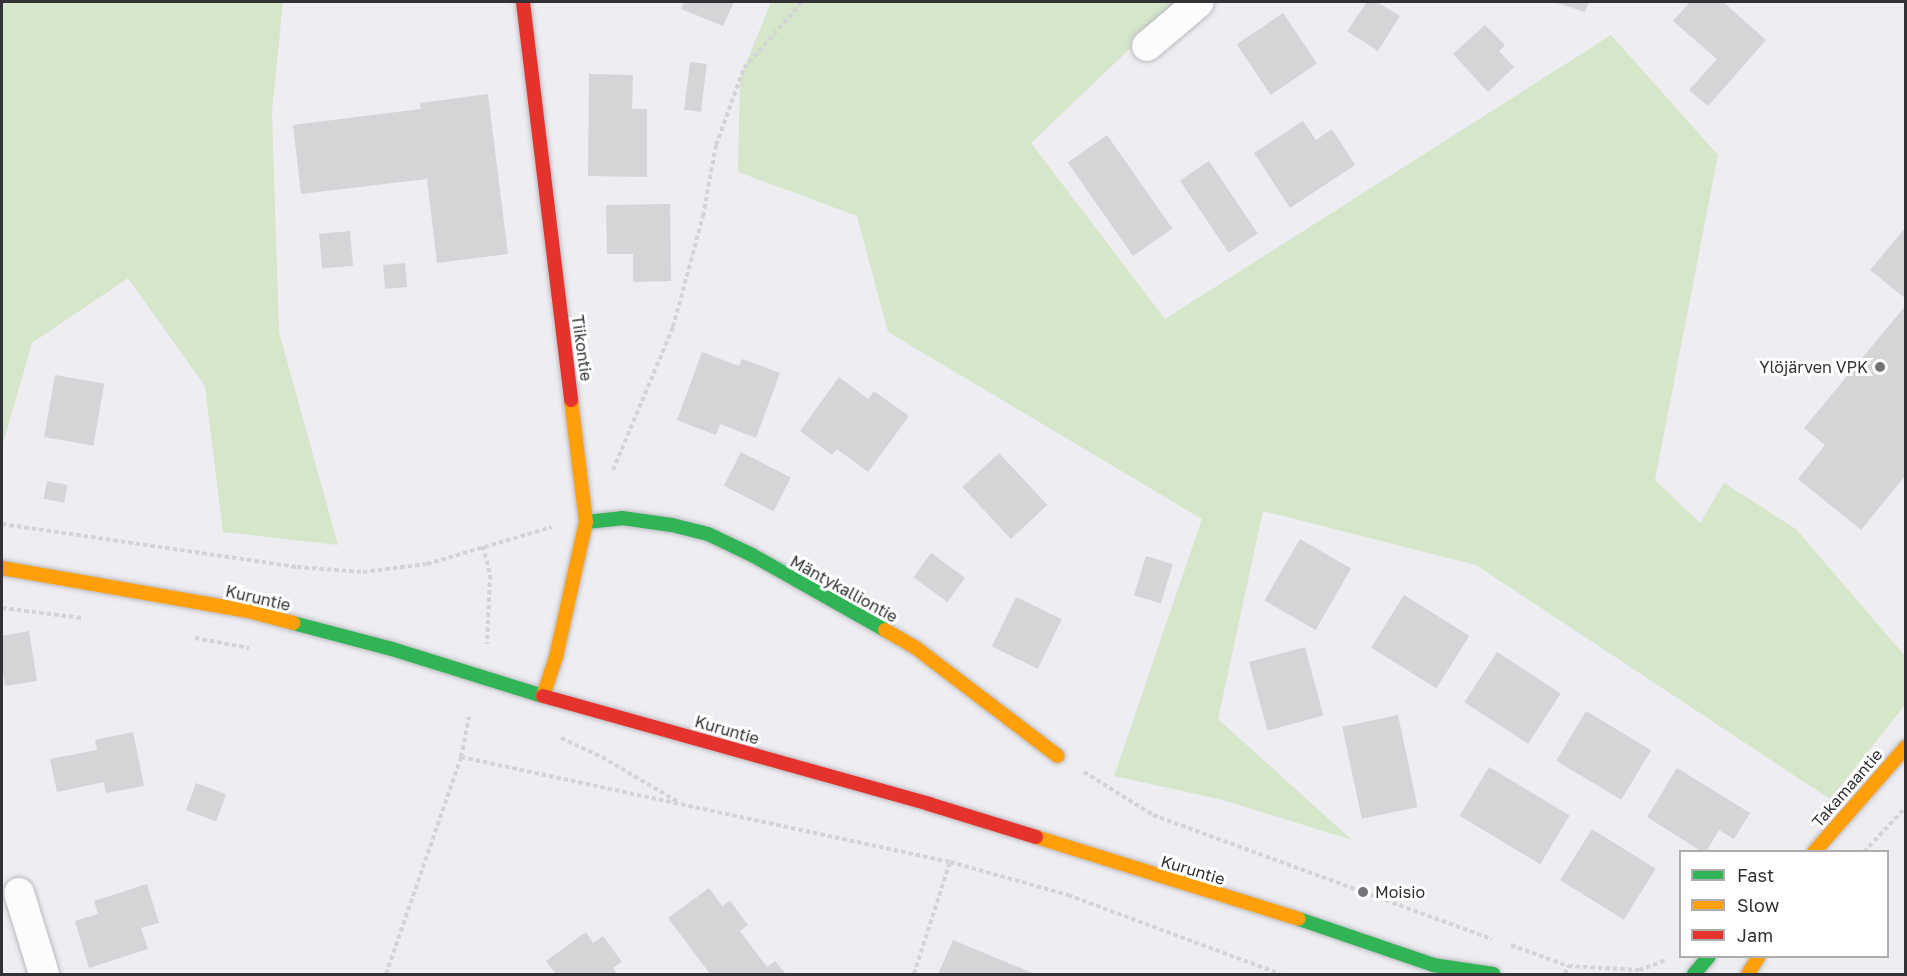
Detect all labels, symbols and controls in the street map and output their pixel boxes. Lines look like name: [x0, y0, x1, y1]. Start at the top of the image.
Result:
street label: Tiikontie: [568, 314, 596, 382]
place label: Ylöjärven VPK: [1759, 357, 1868, 377]
marker: Ylöjärven VPK: [1873, 360, 1887, 374]
street label: Mäntykalliontie: [787, 552, 901, 626]
street label: Kuruntie: [224, 581, 292, 615]
street label: Kuruntie: [693, 712, 761, 748]
street label: Takamaantie: [1808, 745, 1886, 831]
legend: [1679, 850, 1889, 958]
street label: Kuruntie: [1159, 851, 1227, 889]
text: Fast: [1737, 864, 1774, 886]
place label: Moisio: [1375, 882, 1425, 902]
marker: Moisio: [1356, 885, 1370, 899]
text: Slow: [1737, 894, 1779, 916]
text: Jam: [1737, 924, 1773, 946]

